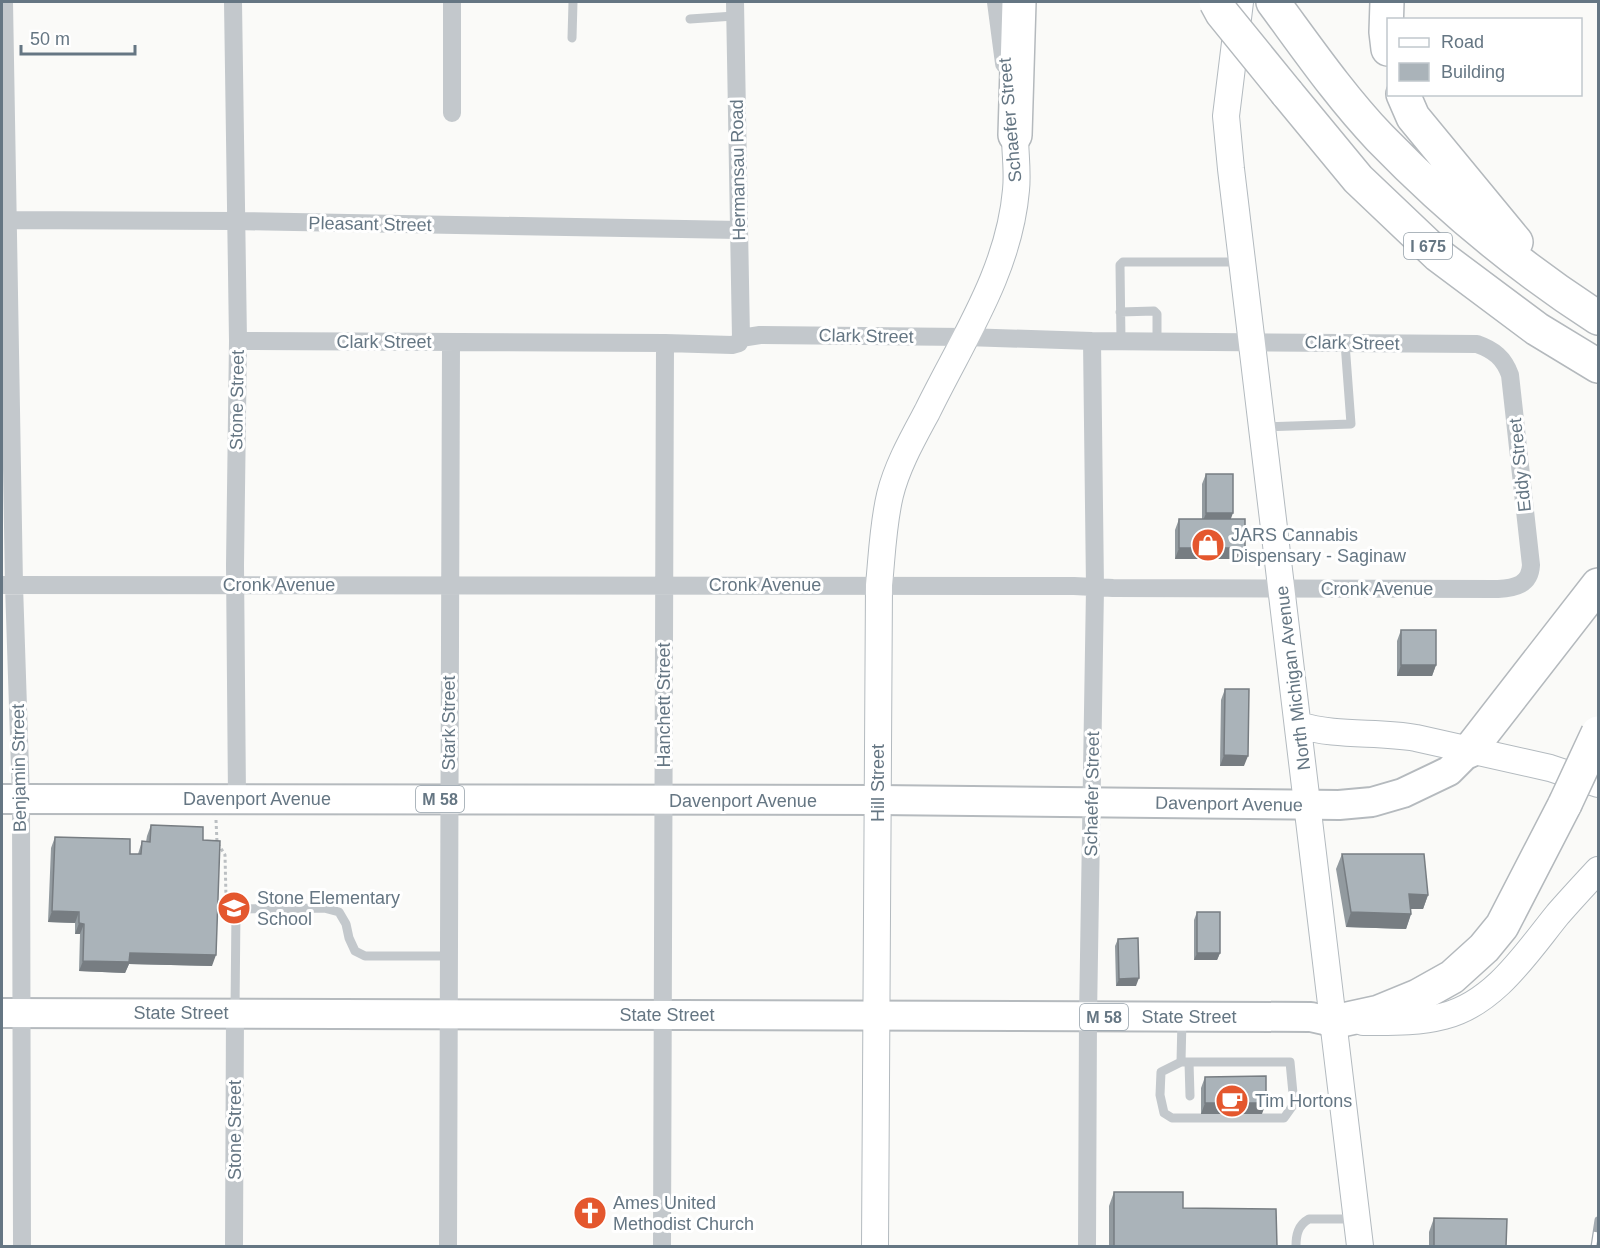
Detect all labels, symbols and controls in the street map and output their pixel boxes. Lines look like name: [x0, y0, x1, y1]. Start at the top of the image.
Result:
scale bar: [21, 18, 135, 56]
legend: [1387, 18, 1582, 96]
text: 50 m: [30, 29, 70, 49]
text: Road: [1441, 32, 1484, 52]
street label: Schaefer Street: [995, 57, 1025, 183]
text: Building: [1441, 62, 1505, 82]
street label: Hermansau Road: [727, 99, 749, 241]
street label: Pleasant Street: [308, 213, 432, 235]
road number: I 675: [1404, 233, 1452, 259]
street label: Clark Street: [818, 325, 914, 347]
street label: Clark Street: [336, 332, 432, 352]
street label: Clark Street: [1304, 332, 1400, 354]
street label: Stone Street: [226, 350, 248, 450]
street label: Eddy Street: [1505, 417, 1535, 513]
place label: JARS Cannabis Dispensary - Saginaw: [1231, 525, 1407, 566]
shop icon: JARS Cannabis Dispensary - Saginaw: [1190, 527, 1226, 563]
street label: Cronk Avenue: [223, 575, 335, 595]
street label: Cronk Avenue: [709, 575, 821, 595]
street label: Cronk Avenue: [1321, 579, 1433, 599]
street label: North Michigan Avenue: [1272, 585, 1314, 771]
street label: Hanchett Street: [654, 642, 674, 768]
street label: Stark Street: [439, 675, 459, 771]
street label: Benjamin Street: [8, 704, 30, 832]
street label: Schaefer Street: [1081, 731, 1103, 857]
street label: Hill Street: [868, 744, 888, 822]
road number: M 58: [416, 786, 464, 812]
street label: Davenport Avenue: [183, 789, 331, 809]
street label: Davenport Avenue: [669, 791, 817, 811]
street label: Davenport Avenue: [1155, 793, 1303, 815]
place label: Stone Elementary School: [257, 888, 400, 929]
school or university icon: Stone Elementary School: [216, 890, 252, 926]
street label: State Street: [133, 1003, 229, 1023]
road number: M 58: [1080, 1004, 1128, 1030]
street label: State Street: [619, 1005, 715, 1025]
street label: State Street: [1141, 1007, 1237, 1027]
street label: Stone Street: [225, 1080, 245, 1180]
cafe icon: Tim Hortons: [1214, 1083, 1250, 1119]
place label: Tim Hortons: [1255, 1091, 1352, 1111]
place label: Ames United Methodist Church: [613, 1193, 754, 1234]
church icon: Ames United Methodist Church: [572, 1195, 608, 1231]

